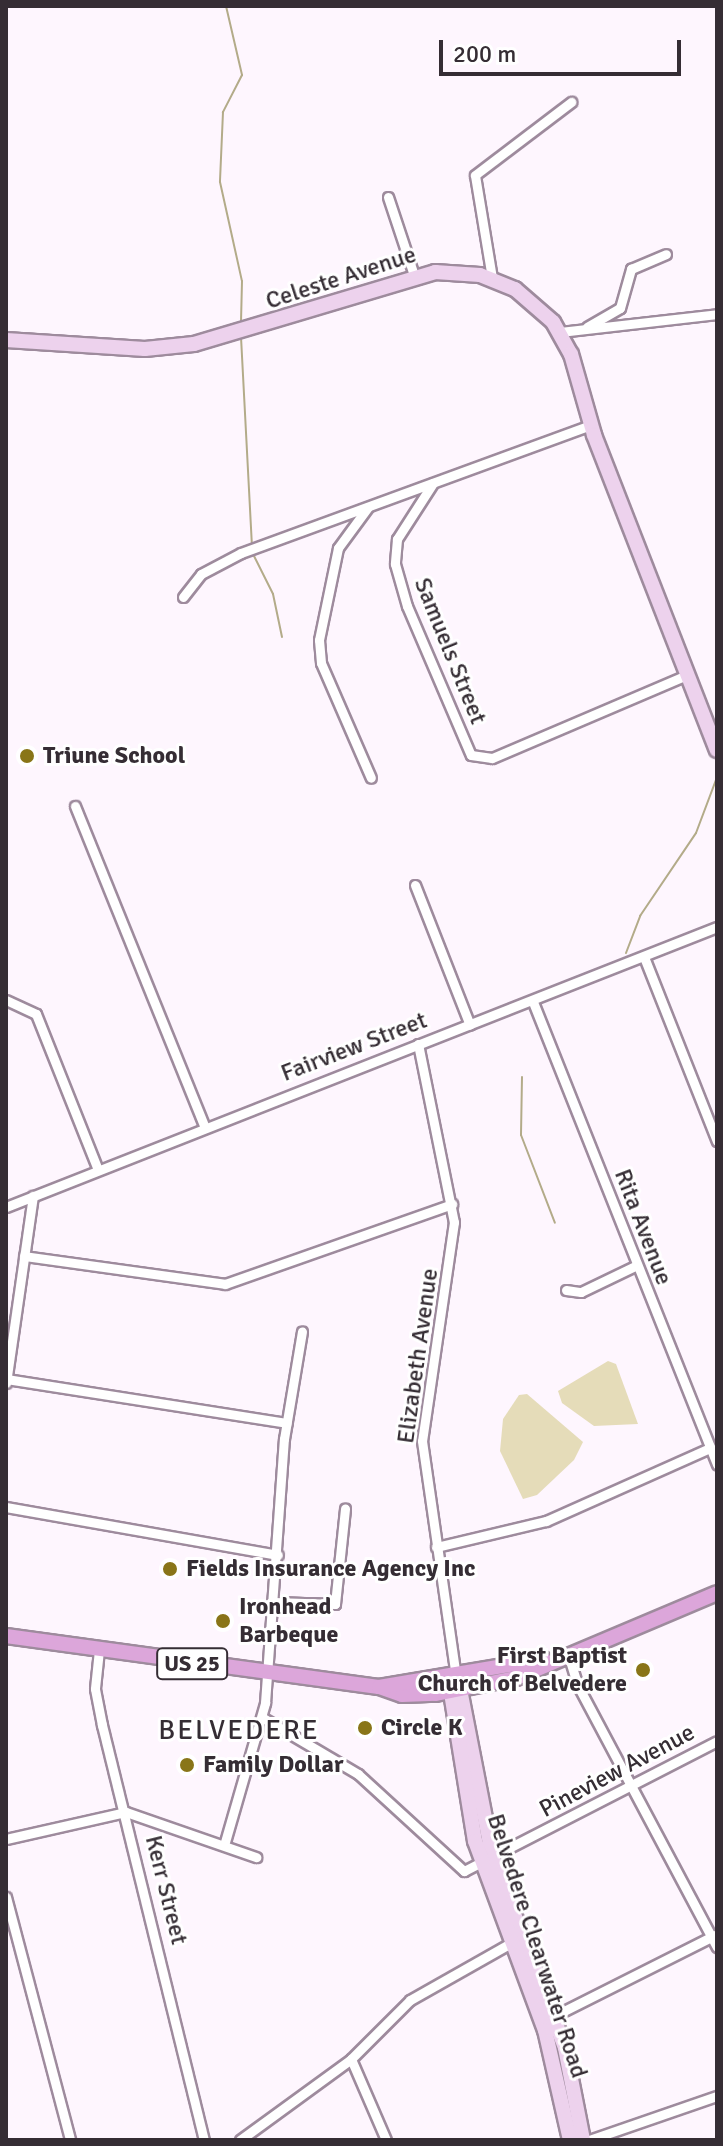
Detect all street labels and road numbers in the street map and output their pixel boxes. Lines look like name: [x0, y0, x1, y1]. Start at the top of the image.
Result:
street label: Celeste Avenue: [262, 240, 420, 316]
street label: Samuels Street: [408, 574, 492, 728]
street label: Fairview Street: [277, 1006, 431, 1088]
street label: Rita Avenue: [608, 1165, 678, 1289]
street label: Elizabeth Avenue: [391, 1267, 445, 1445]
road number: US 25: [156, 1646, 228, 1682]
street label: Pineview Avenue: [535, 1718, 699, 1824]
street label: Belvedere Clearwater Road: [481, 1810, 593, 2082]
street label: Kerr Street: [139, 1832, 193, 1948]

